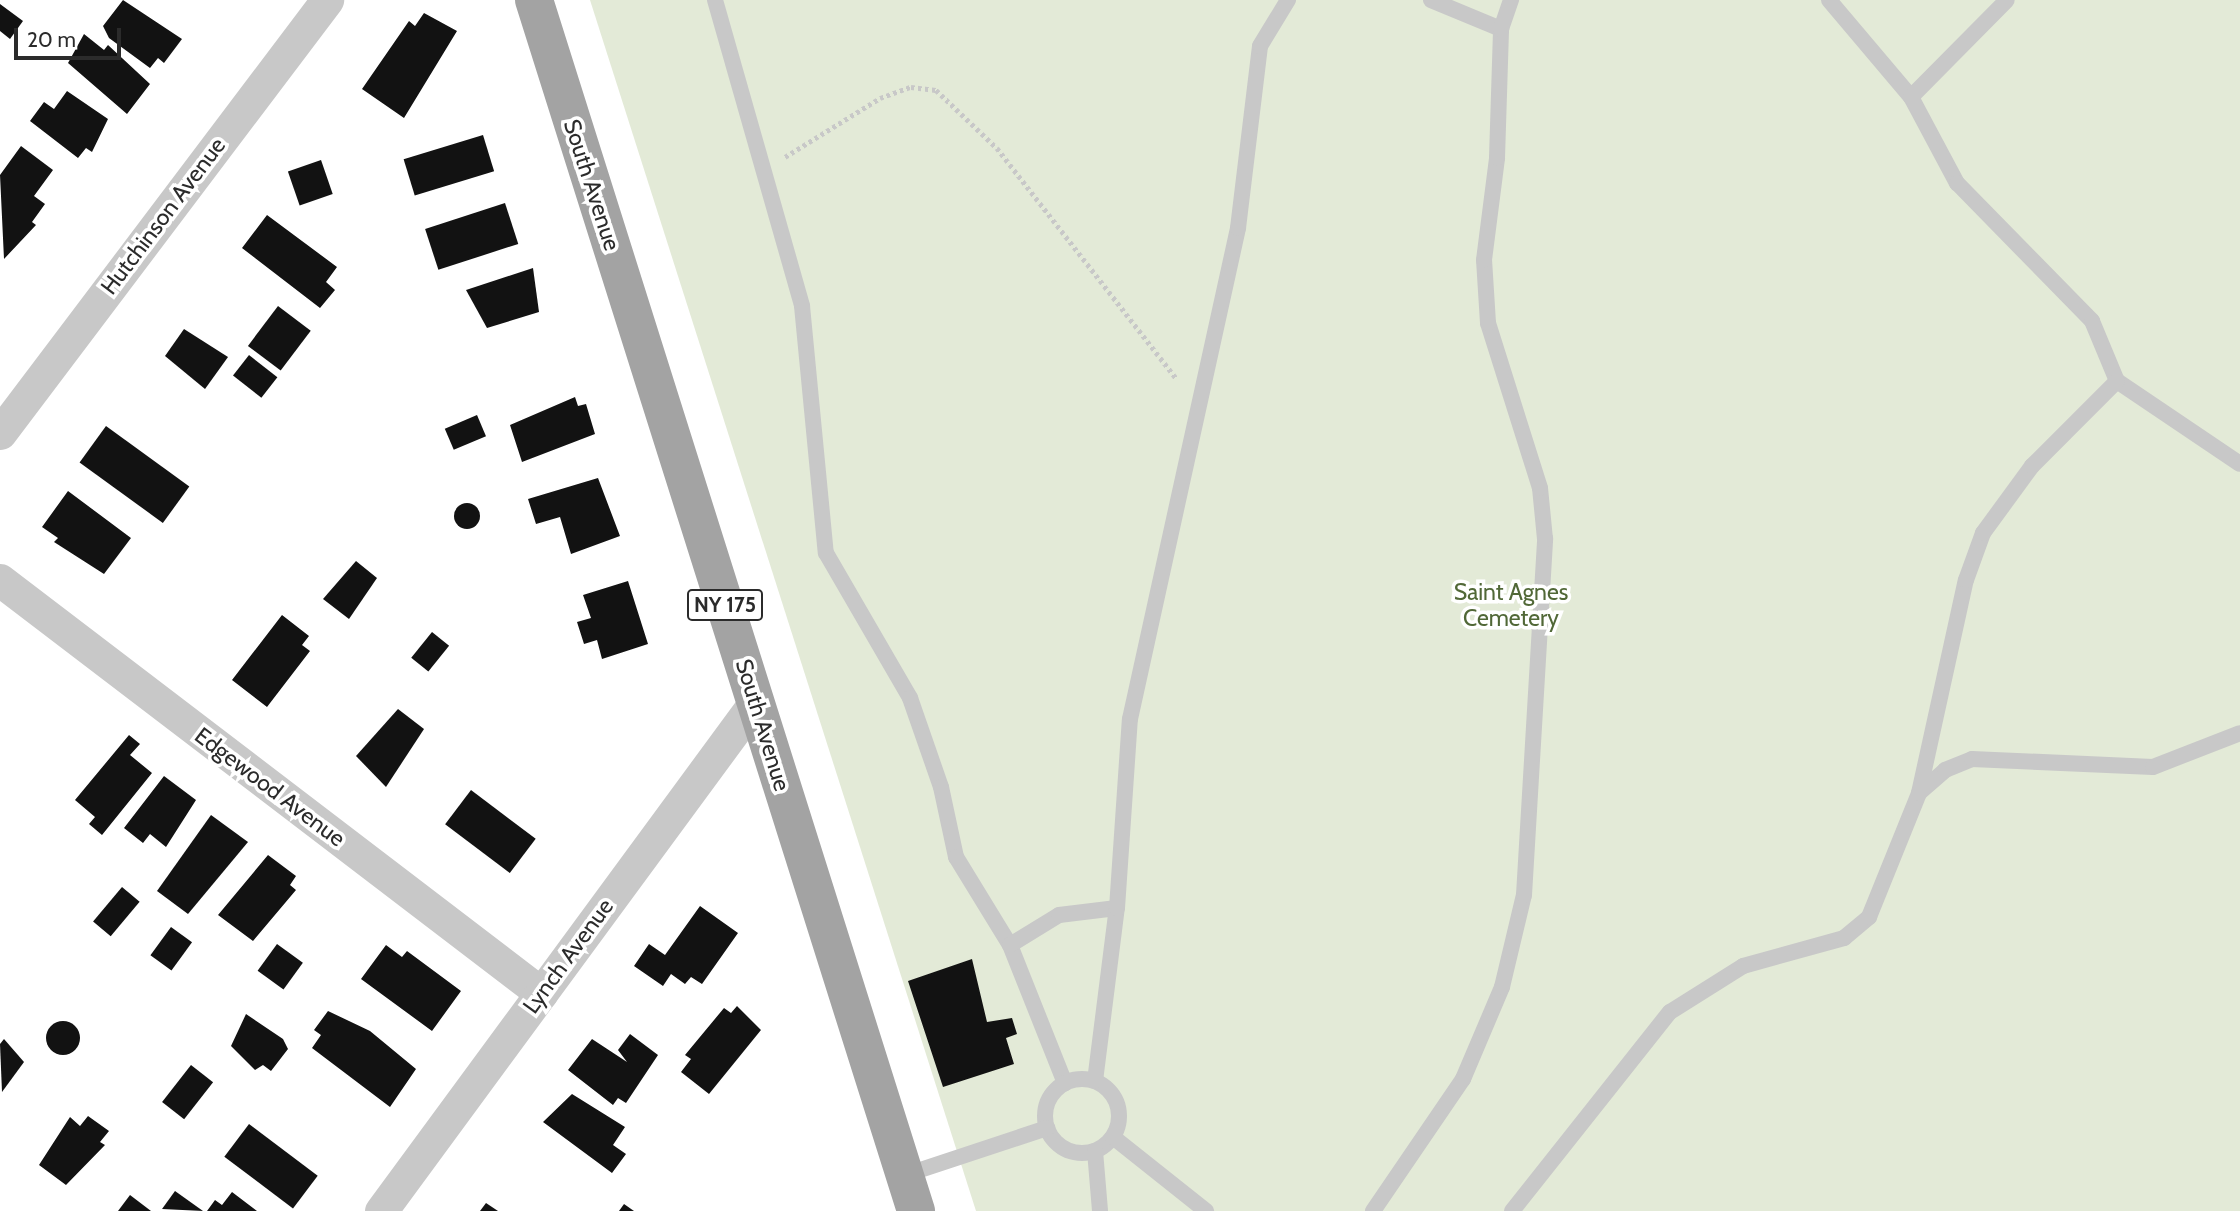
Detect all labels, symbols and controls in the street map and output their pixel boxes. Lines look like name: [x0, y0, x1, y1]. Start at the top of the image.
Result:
scale bar: [18, 14, 124, 58]
text: 20 m: [27, 27, 76, 52]
street label: South Avenue: [558, 116, 626, 254]
street label: Hutchinson Avenue: [95, 132, 231, 300]
park label: Saint Agnes Cemetery: [1454, 578, 1568, 632]
road number: NY 175: [686, 588, 764, 622]
street label: South Avenue: [730, 656, 796, 794]
street label: Edgewood Avenue: [189, 721, 351, 853]
street label: Lynch Avenue: [517, 893, 619, 1019]

